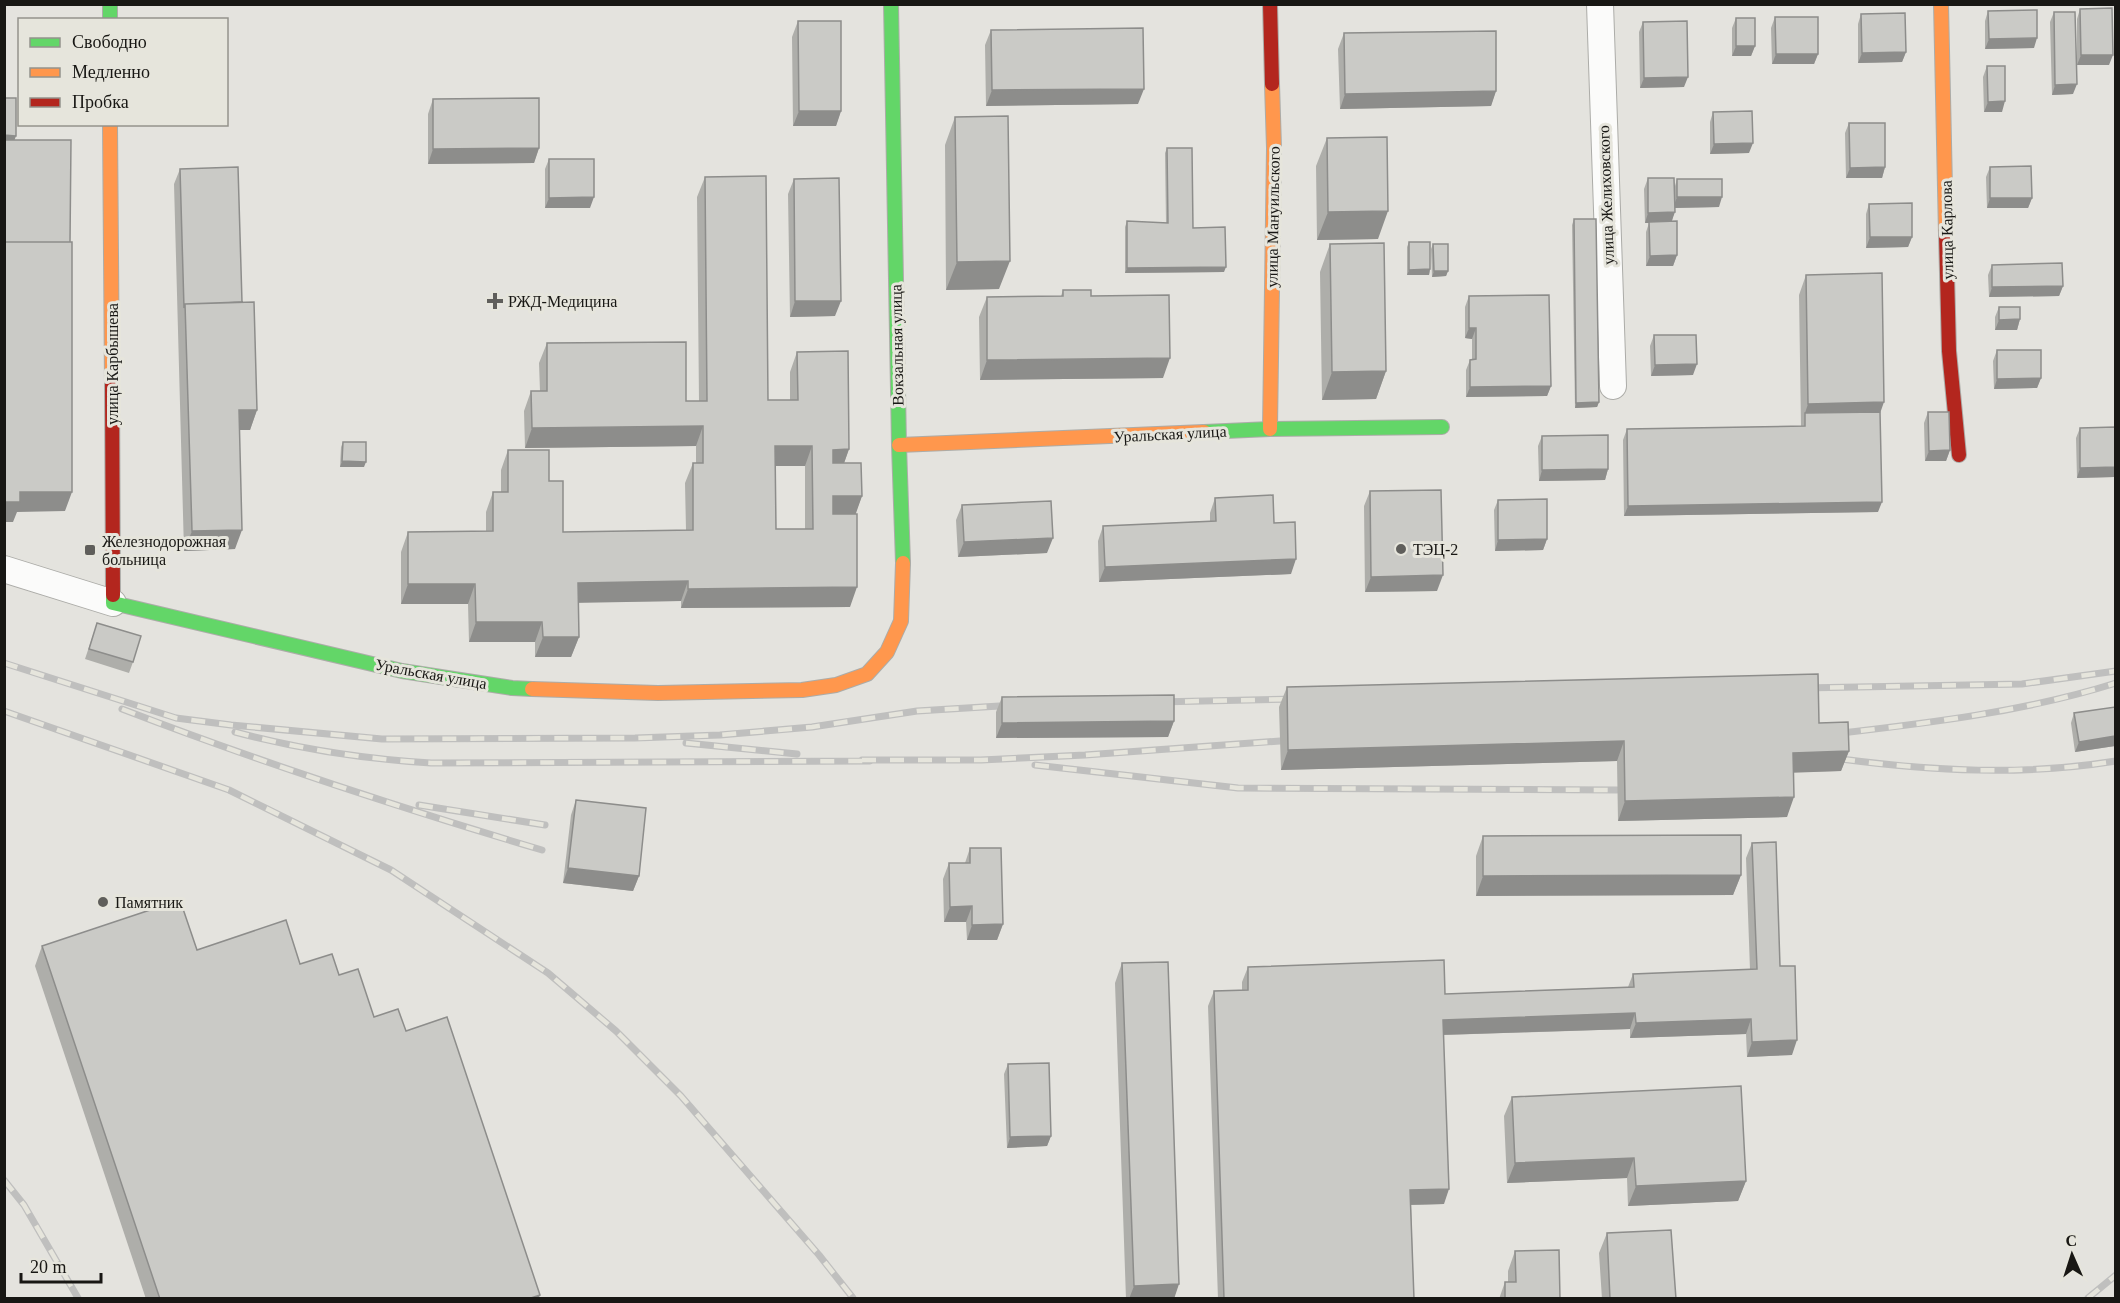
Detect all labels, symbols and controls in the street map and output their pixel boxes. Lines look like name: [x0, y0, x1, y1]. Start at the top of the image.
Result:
legend: [18, 18, 228, 126]
text: Свободно: [72, 32, 147, 52]
text: Медленно: [72, 62, 150, 82]
text: Пробка: [72, 92, 129, 112]
street label: улица Желиховского: [1595, 125, 1618, 265]
street label: улица Мануильского: [1263, 146, 1284, 288]
street label: улица Карлова: [1938, 180, 1957, 280]
street label: Вокзальная улица: [887, 284, 908, 406]
marker: РЖД-Медицина: [486, 292, 504, 310]
place label: РЖД-Медицина: [508, 293, 617, 311]
street label: улица Карбышева: [104, 303, 122, 425]
street label: Уральская улица: [1113, 423, 1227, 446]
place label: Железнодорожная больница: [102, 533, 227, 569]
place label: ТЭЦ-2: [1413, 541, 1458, 559]
marker: ТЭЦ-2: [1394, 542, 1408, 556]
marker: Железнодорожная больница: [83, 543, 97, 557]
street label: Уральская улица: [374, 656, 488, 693]
place label: Памятник: [115, 894, 183, 911]
marker: Памятник: [96, 895, 110, 909]
north arrow: [2042, 1225, 2102, 1285]
text: С: [2065, 1232, 2077, 1249]
scale bar: [21, 1246, 100, 1284]
text: 20 m: [30, 1257, 67, 1277]

